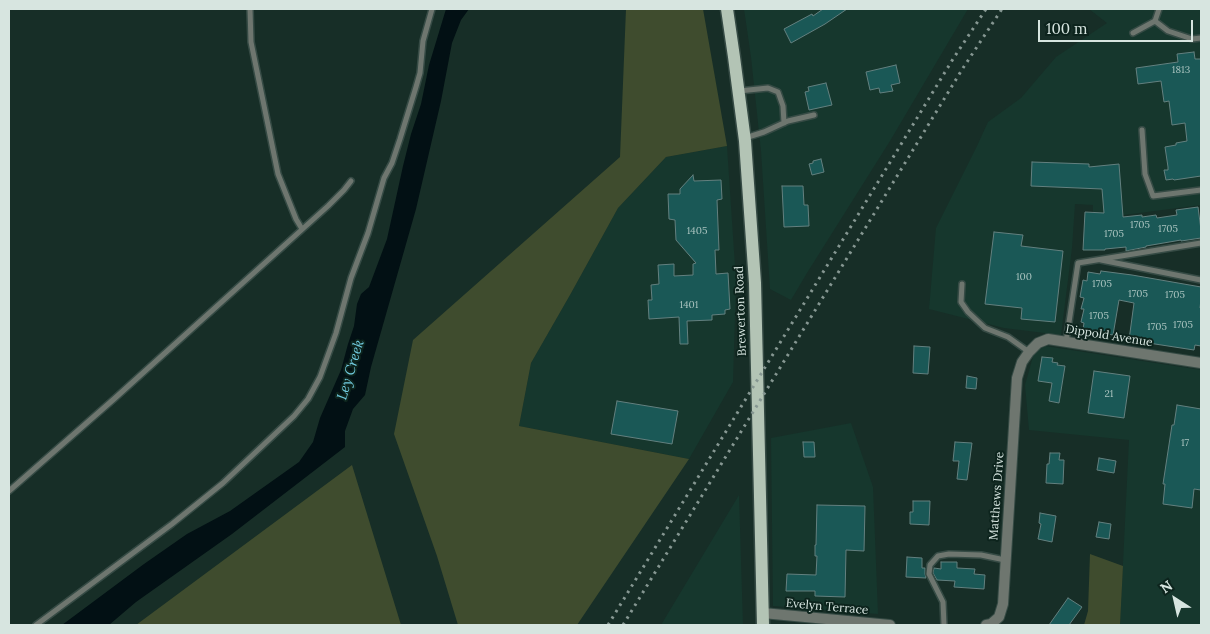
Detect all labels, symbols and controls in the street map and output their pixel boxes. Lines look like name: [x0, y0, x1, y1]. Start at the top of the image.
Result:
scale bar: [1040, 10, 1195, 42]
text: 100 m: [1046, 19, 1087, 38]
house number: 1813: [1172, 64, 1190, 76]
house number: 1705: [1130, 219, 1150, 231]
house number: 1705: [1158, 223, 1178, 235]
house number: 1405: [687, 225, 707, 237]
house number: 1705: [1104, 228, 1124, 240]
street label: Brewerton Road: [732, 266, 750, 356]
house number: 100: [1016, 271, 1032, 283]
house number: 1705: [1092, 278, 1112, 290]
house number: 1705: [1128, 288, 1148, 300]
house number: 1705: [1165, 289, 1185, 301]
house number: 1401: [680, 299, 698, 311]
house number: 1705: [1089, 310, 1109, 322]
house number: 1705: [1173, 319, 1193, 331]
house number: 1705: [1147, 321, 1167, 333]
street label: Dippold Avenue: [1064, 322, 1154, 350]
water label: Ley Creek: [334, 338, 368, 402]
house number: 21: [1104, 388, 1114, 400]
house number: 17: [1181, 437, 1189, 449]
street label: Matthews Drive: [987, 451, 1007, 541]
north arrow: [1150, 574, 1200, 624]
text: N: [1157, 576, 1176, 597]
street label: Evelyn Terrace: [785, 596, 869, 618]

